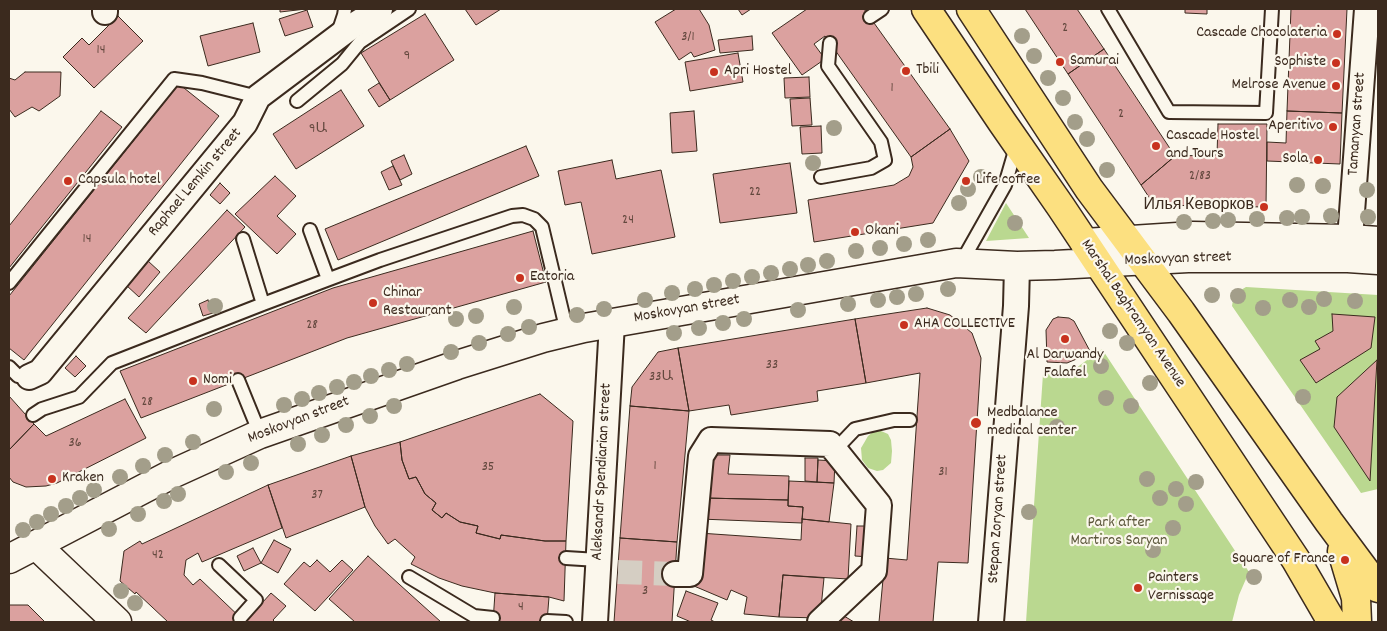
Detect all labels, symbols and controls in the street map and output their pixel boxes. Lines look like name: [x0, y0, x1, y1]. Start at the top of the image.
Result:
house number: 2: [1062, 21, 1068, 37]
place label: Cascade Chocolateria: [1196, 24, 1327, 44]
marker: Cascade Chocolateria: [1331, 28, 1343, 40]
house number: 3/1: [681, 30, 695, 46]
house number: 14: [97, 43, 105, 59]
house number: 9: [404, 49, 410, 65]
place label: Samurai: [1070, 52, 1119, 72]
place label: Sophiste: [1275, 53, 1326, 73]
marker: Samurai: [1054, 56, 1066, 68]
marker: Sophiste: [1330, 57, 1342, 69]
place label: Tbili: [916, 61, 939, 81]
place label: Apri Hostel: [724, 62, 791, 82]
marker: Tbili: [900, 65, 912, 77]
marker: Apri Hostel: [708, 66, 720, 78]
street label: Tamanyan street: [1345, 72, 1371, 176]
place label: Melrose Avenue: [1232, 76, 1326, 96]
marker: Melrose Avenue: [1330, 80, 1342, 92]
house number: 1: [890, 81, 894, 97]
house number: 2: [1118, 107, 1124, 123]
place label: Aperitivo: [1268, 117, 1323, 137]
marker: Aperitivo: [1327, 121, 1339, 133]
house number: 9Ա: [309, 122, 327, 138]
street label: Raphael Lemkin street: [145, 125, 247, 241]
place label: Cascade Hostel and Tours: [1166, 127, 1259, 165]
marker: Cascade Hostel and Tours: [1150, 140, 1162, 152]
place label: Sola: [1283, 150, 1308, 170]
marker: Sola: [1312, 154, 1324, 166]
house number: 2/83: [1189, 169, 1211, 185]
place label: Capsula hotel: [78, 171, 161, 191]
place label: Life coffee: [976, 171, 1040, 191]
marker: Capsula hotel: [62, 175, 74, 187]
marker: Life coffee: [960, 175, 972, 187]
house number: 22: [749, 185, 761, 201]
place label: Илья Кеворков: [1144, 197, 1254, 217]
marker: Илья Кеворков: [1258, 201, 1270, 213]
house number: 24: [622, 213, 634, 229]
place label: Okani: [865, 222, 899, 242]
marker: Okani: [849, 226, 861, 238]
house number: 14: [83, 232, 91, 248]
street label: Marshal Baghramyan Avenue: [1075, 236, 1189, 392]
street label: Moskovyan street: [1124, 249, 1232, 271]
place label: Eatoria: [530, 268, 574, 288]
marker: Eatoria: [514, 272, 526, 284]
place label: Chinar Restaurant: [383, 284, 452, 322]
street label: Moskovyan street: [633, 291, 741, 329]
marker: Chinar Restaurant: [367, 297, 379, 309]
place label: AHA COLLECTIVE: [914, 315, 1015, 335]
house number: 28: [306, 318, 318, 334]
marker: AHA COLLECTIVE: [898, 319, 910, 331]
marker: Al Darwandy Falafel: [1059, 333, 1071, 345]
place label: Al Darwandy Falafel: [1026, 346, 1104, 384]
house number: 33: [766, 358, 778, 374]
house number: 33Ա: [649, 370, 673, 386]
place label: Nomi: [203, 371, 232, 391]
marker: Nomi: [187, 375, 199, 387]
street label: Aleksandr Spendiarian street: [589, 383, 617, 561]
street label: Moskovyan street: [246, 393, 352, 449]
house number: 28: [141, 395, 153, 411]
place label: Medbalance medical center: [987, 404, 1077, 442]
marker: Medbalance medical center: [969, 416, 983, 430]
house number: 36: [68, 436, 82, 452]
street label: Stepan Zoryan street: [985, 454, 1013, 584]
house number: 1: [653, 459, 657, 475]
house number: 35: [482, 460, 494, 476]
house number: 31: [938, 465, 948, 481]
place label: Kraken: [62, 469, 104, 489]
marker: Kraken: [46, 473, 58, 485]
house number: 37: [311, 488, 323, 504]
park label: Park after Martiros Saryan: [1071, 514, 1167, 552]
house number: 42: [152, 548, 164, 564]
place label: Square of France: [1232, 550, 1335, 570]
marker: Square of France: [1339, 554, 1351, 566]
place label: Painters Vernissage: [1148, 569, 1214, 607]
marker: Painters Vernissage: [1132, 582, 1144, 594]
house number: 3: [642, 584, 648, 600]
house number: 4: [518, 600, 524, 616]

